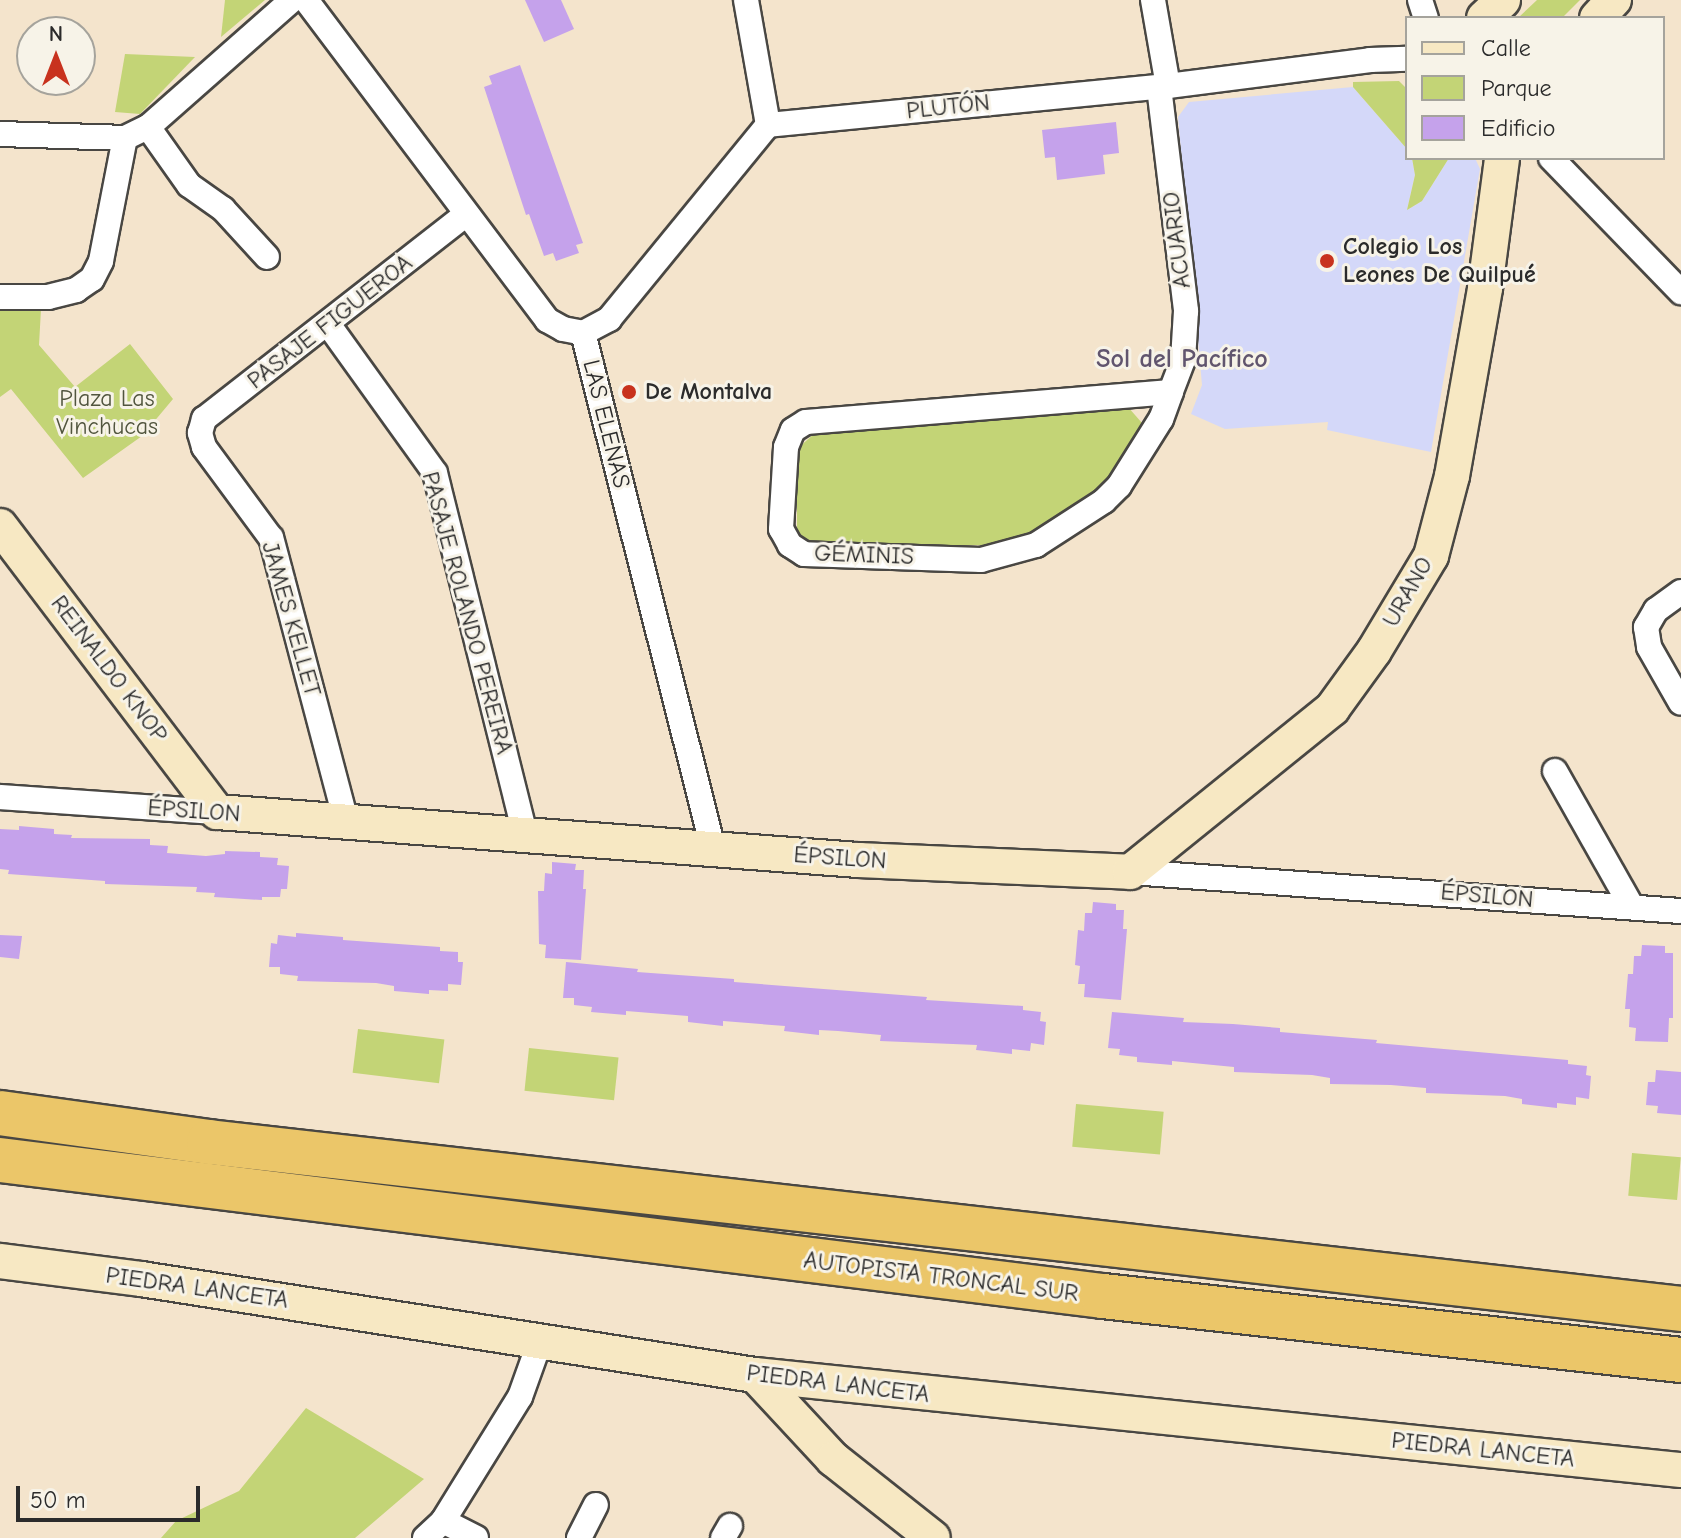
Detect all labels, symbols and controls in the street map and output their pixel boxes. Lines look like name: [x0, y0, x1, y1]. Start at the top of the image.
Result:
north arrow: [16, 16, 96, 96]
legend: [1405, 16, 1665, 160]
text: N: [49, 21, 63, 47]
text: Calle: [1481, 34, 1531, 62]
text: Parque: [1481, 74, 1552, 102]
street label: PLUTÓN: [905, 88, 991, 126]
text: Edificio: [1481, 114, 1556, 142]
street label: ACUARIO: [1157, 190, 1197, 290]
place label: Colegio Los Leones De Quilpué: [1343, 233, 1536, 289]
street label: PASAJE FIGUEROA: [242, 249, 418, 395]
marker: Colegio Los Leones De Quilpué: [1318, 252, 1336, 270]
district label: Sol del Pacífico: [1096, 344, 1268, 376]
street label: LAS ELENAS: [576, 357, 636, 491]
place label: De Montalva: [645, 378, 772, 406]
marker: De Montalva: [620, 383, 638, 401]
park label: Plaza Las Vinchucas: [56, 385, 158, 441]
street label: PASAJE ROLANDO PEREIRA: [415, 469, 519, 757]
street label: JAMES KELLET: [255, 538, 327, 700]
street label: GÉMINIS: [814, 539, 914, 571]
street label: URANO: [1377, 552, 1439, 632]
street label: REINALDO KNOP: [44, 590, 174, 748]
street label: ÉPSILON: [147, 793, 241, 829]
street label: ÉPSILON: [793, 840, 887, 876]
street label: ÉPSILON: [1439, 878, 1535, 914]
street label: AUTOPISTA TRONCAL SUR: [802, 1246, 1080, 1308]
street label: PIEDRA LANCETA: [104, 1261, 290, 1315]
street label: PIEDRA LANCETA: [745, 1358, 931, 1410]
street label: PIEDRA LANCETA: [1390, 1426, 1576, 1474]
scale bar: [20, 1470, 204, 1520]
text: 50 m: [30, 1486, 86, 1514]

